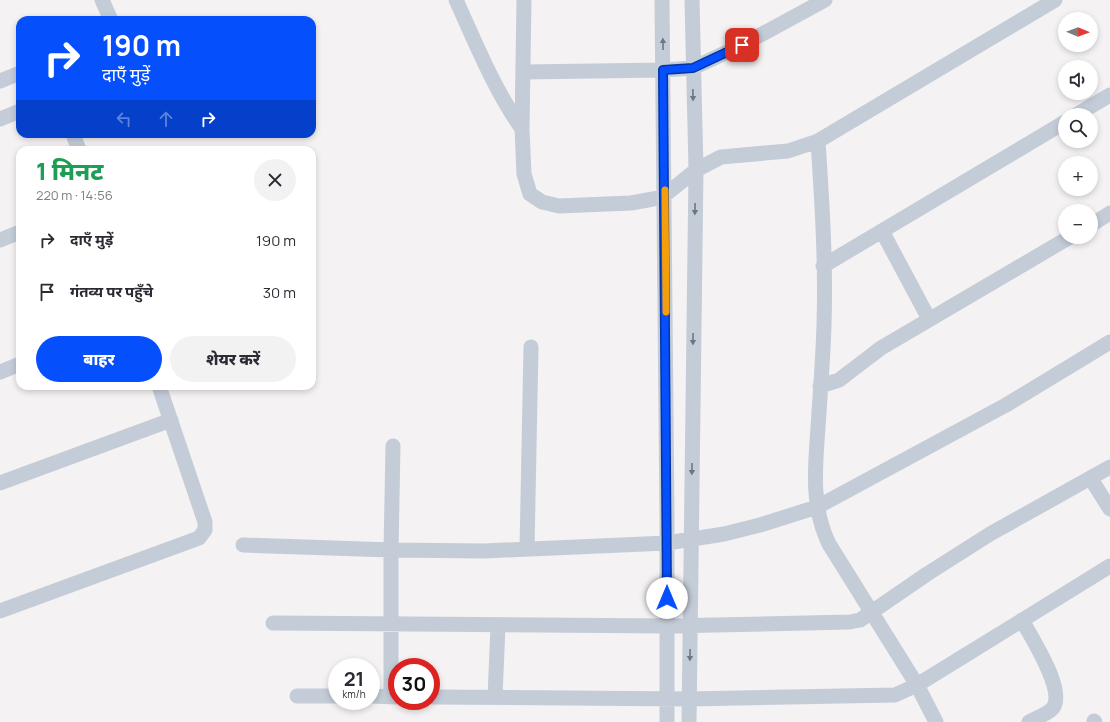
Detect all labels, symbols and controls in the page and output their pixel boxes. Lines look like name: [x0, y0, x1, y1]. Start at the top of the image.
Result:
north arrow: [1058, 12, 1098, 52]
map controls: [1058, 12, 1098, 244]
text: 190 m: [102, 26, 181, 64]
pin: [725, 28, 759, 62]
icon: right: [36, 32, 88, 84]
icon: arrive: [731, 34, 753, 56]
one-way arrow: [660, 37, 666, 50]
button: sound: [1058, 60, 1098, 100]
text: दाएँ मुड़ें: [102, 62, 150, 86]
one-way arrow: [690, 89, 696, 102]
icon: left: [113, 108, 135, 130]
icon: ahead: [155, 108, 177, 130]
icon: right: [197, 108, 219, 130]
button: search: [1058, 108, 1098, 148]
text: 1 मिनट: [36, 154, 103, 187]
button: +: [1058, 156, 1098, 196]
button: close: [254, 159, 296, 201]
text: 220 m · 14:56: [36, 186, 113, 204]
one-way arrow: [692, 203, 698, 216]
button: −: [1058, 204, 1098, 244]
icon: right: [36, 229, 58, 251]
text: दाएँ मुड़ें: [70, 229, 113, 250]
text: 190 m: [256, 230, 296, 251]
icon: arrive: [36, 281, 58, 303]
text: गंतव्य पर पहुँचे: [70, 281, 153, 302]
text: 30 m: [263, 282, 296, 303]
one-way arrow: [690, 333, 696, 346]
button: बाहर: [36, 336, 162, 382]
button: शेयर करें: [170, 336, 296, 382]
one-way arrow: [688, 463, 695, 475]
position arrow: [646, 577, 688, 619]
one-way arrow: [687, 649, 693, 662]
speed limit sign: 30: [388, 658, 440, 710]
text: 21: [344, 665, 364, 692]
text: km/h: [342, 687, 366, 701]

